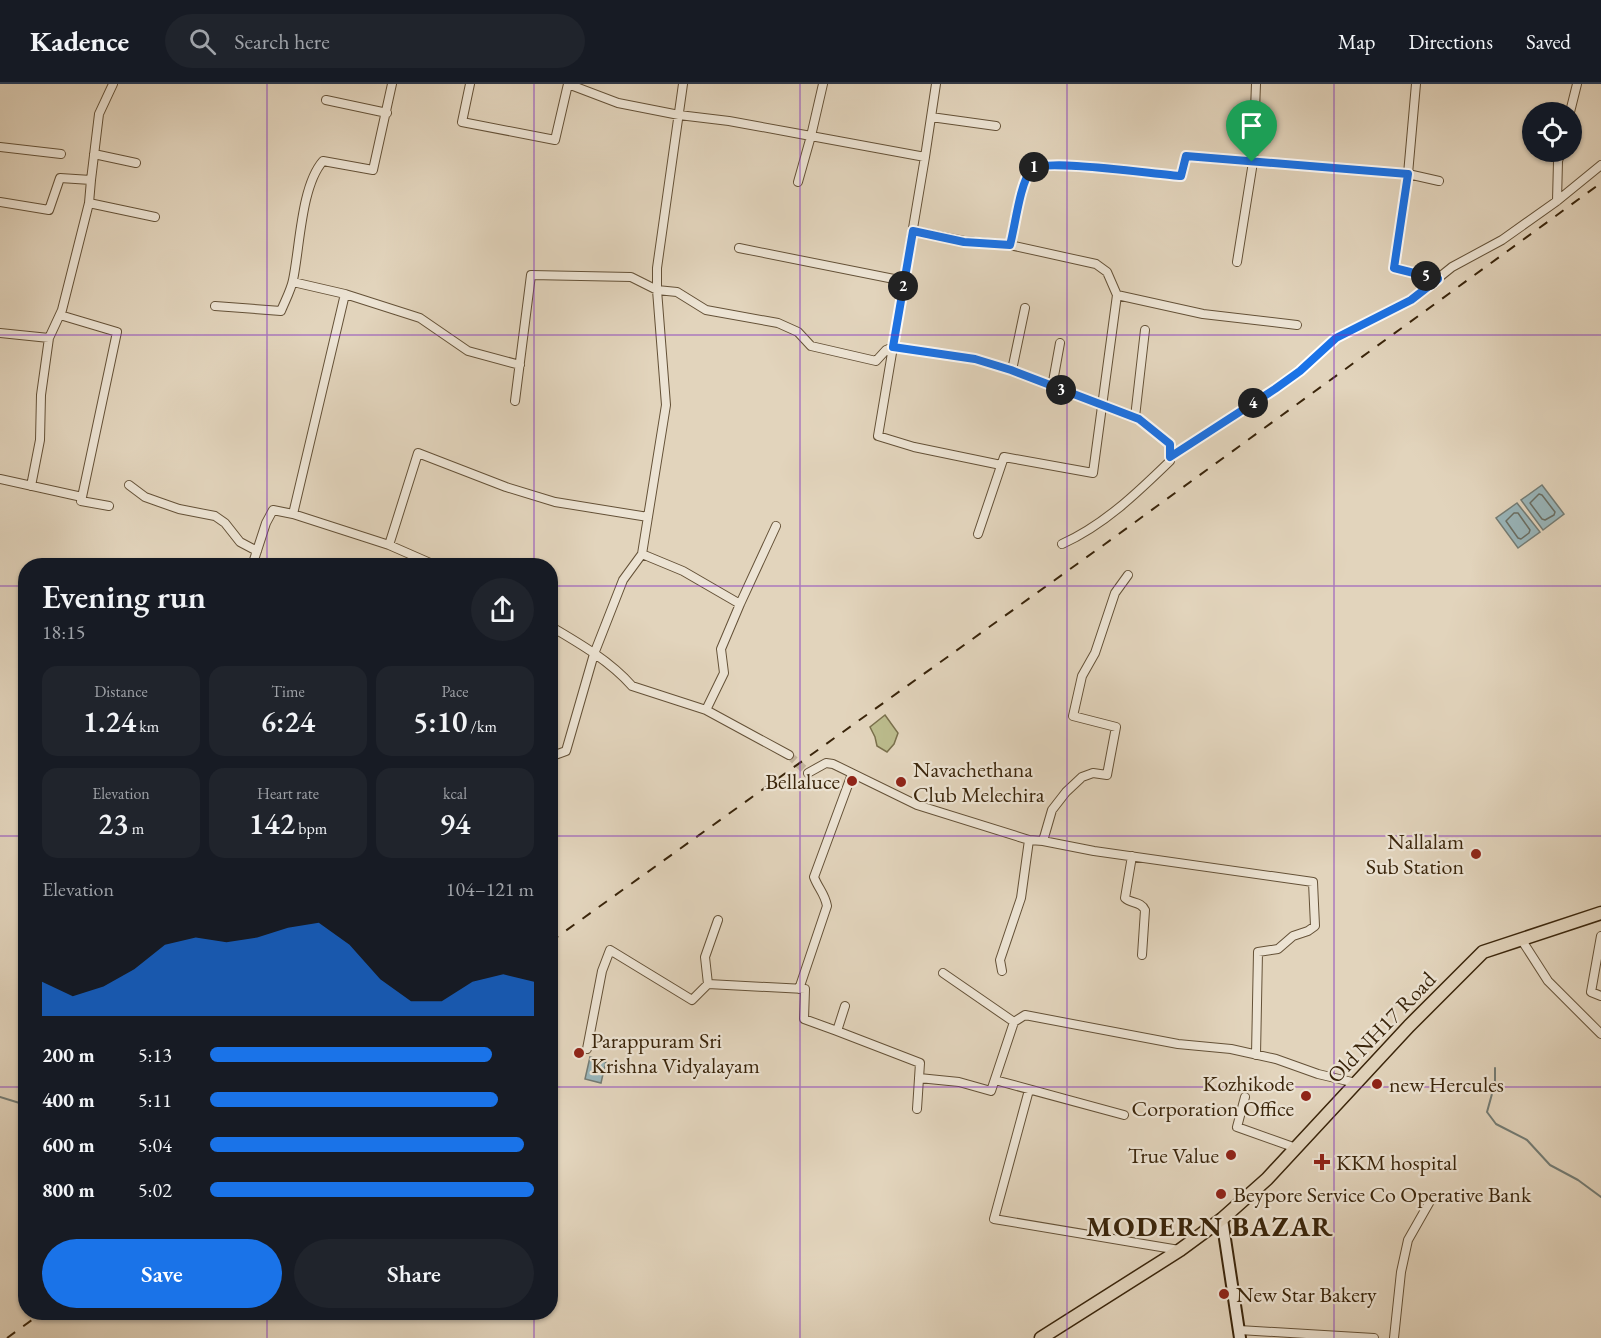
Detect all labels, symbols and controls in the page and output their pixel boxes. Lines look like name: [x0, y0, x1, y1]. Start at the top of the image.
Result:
search box: [165, 14, 585, 68]
text: Kadence: [30, 23, 129, 59]
icon: search: [186, 25, 219, 58]
text: Search here: [234, 27, 330, 56]
text: Map: [1338, 28, 1375, 55]
text: Directions: [1408, 28, 1493, 55]
text: Saved: [1526, 28, 1571, 55]
pin: [1226, 100, 1277, 162]
map controls: [1522, 102, 1582, 162]
button: locate: [1522, 102, 1582, 162]
icon: arrive: [1235, 109, 1268, 142]
pin: 1: [1019, 152, 1049, 182]
text: 1: [1030, 156, 1038, 177]
pin: 5: [1411, 261, 1441, 291]
text: 5: [1422, 265, 1430, 286]
pin: 2: [888, 271, 918, 301]
text: 2: [899, 275, 907, 296]
pin: 3: [1046, 375, 1076, 405]
text: 3: [1057, 379, 1065, 400]
pin: 4: [1238, 388, 1268, 418]
text: 4: [1249, 392, 1257, 413]
text: Evening run: [42, 575, 206, 618]
button: share: [471, 578, 534, 641]
text: 18:15: [42, 619, 85, 645]
text: Distance: [94, 681, 148, 702]
text: Time: [271, 681, 305, 702]
text: Pace: [442, 681, 468, 702]
text: 1.24: [83, 702, 136, 741]
text: 6:24: [261, 702, 315, 741]
text: 5:10: [413, 702, 467, 741]
text: km: [136, 716, 159, 737]
text: /km: [467, 716, 497, 737]
place label: Navachethana Club Melechira: [913, 755, 1045, 809]
place label: Bellaluce: [765, 767, 840, 796]
marker: Bellaluce: [845, 774, 859, 788]
marker: Navachethana Club Melechira: [894, 775, 908, 789]
text: Elevation: [92, 783, 150, 804]
text: Heart rate: [257, 783, 319, 804]
text: kcal: [443, 783, 467, 804]
text: 23: [98, 804, 129, 843]
text: 142: [249, 804, 295, 843]
text: 94: [440, 804, 470, 843]
text: m: [129, 818, 144, 839]
text: bpm: [295, 818, 327, 839]
place label: Nallalam Sub Station: [1366, 827, 1464, 881]
marker: Nallalam Sub Station: [1469, 847, 1483, 861]
text: Elevation: [42, 876, 114, 902]
text: 104–121 m: [446, 876, 534, 902]
street label: Old NH17 Road: [1321, 965, 1443, 1089]
place label: Parappuram Sri Krishna Vidyalayam: [591, 1026, 760, 1080]
text: 200 m: [42, 1042, 95, 1068]
text: 5:13: [138, 1042, 172, 1068]
marker: Parappuram Sri Krishna Vidyalayam: [572, 1046, 586, 1060]
place label: Kozhikode Corporation Office: [1132, 1069, 1294, 1123]
place label: new Hercules: [1389, 1070, 1504, 1099]
marker: new Hercules: [1370, 1077, 1384, 1091]
text: 400 m: [42, 1087, 95, 1113]
text: 5:11: [138, 1087, 172, 1113]
marker: Kozhikode Corporation Office: [1299, 1089, 1313, 1103]
text: 600 m: [42, 1132, 95, 1158]
text: 5:04: [138, 1132, 172, 1158]
place label: True Value: [1128, 1141, 1219, 1170]
marker: True Value: [1224, 1148, 1238, 1162]
place label: KKM hospital: [1336, 1148, 1457, 1177]
marker: KKM hospital: [1313, 1153, 1331, 1171]
text: 800 m: [42, 1177, 95, 1203]
text: 5:02: [138, 1177, 172, 1203]
place label: Beypore Service Co Operative Bank: [1233, 1180, 1532, 1209]
marker: Beypore Service Co Operative Bank: [1214, 1187, 1228, 1201]
district label: MODERN BAZAR: [1086, 1208, 1334, 1244]
button: Save: [42, 1239, 282, 1308]
button: Share: [294, 1239, 534, 1308]
place label: New Star Bakery: [1236, 1280, 1377, 1309]
marker: New Star Bakery: [1217, 1287, 1231, 1301]

